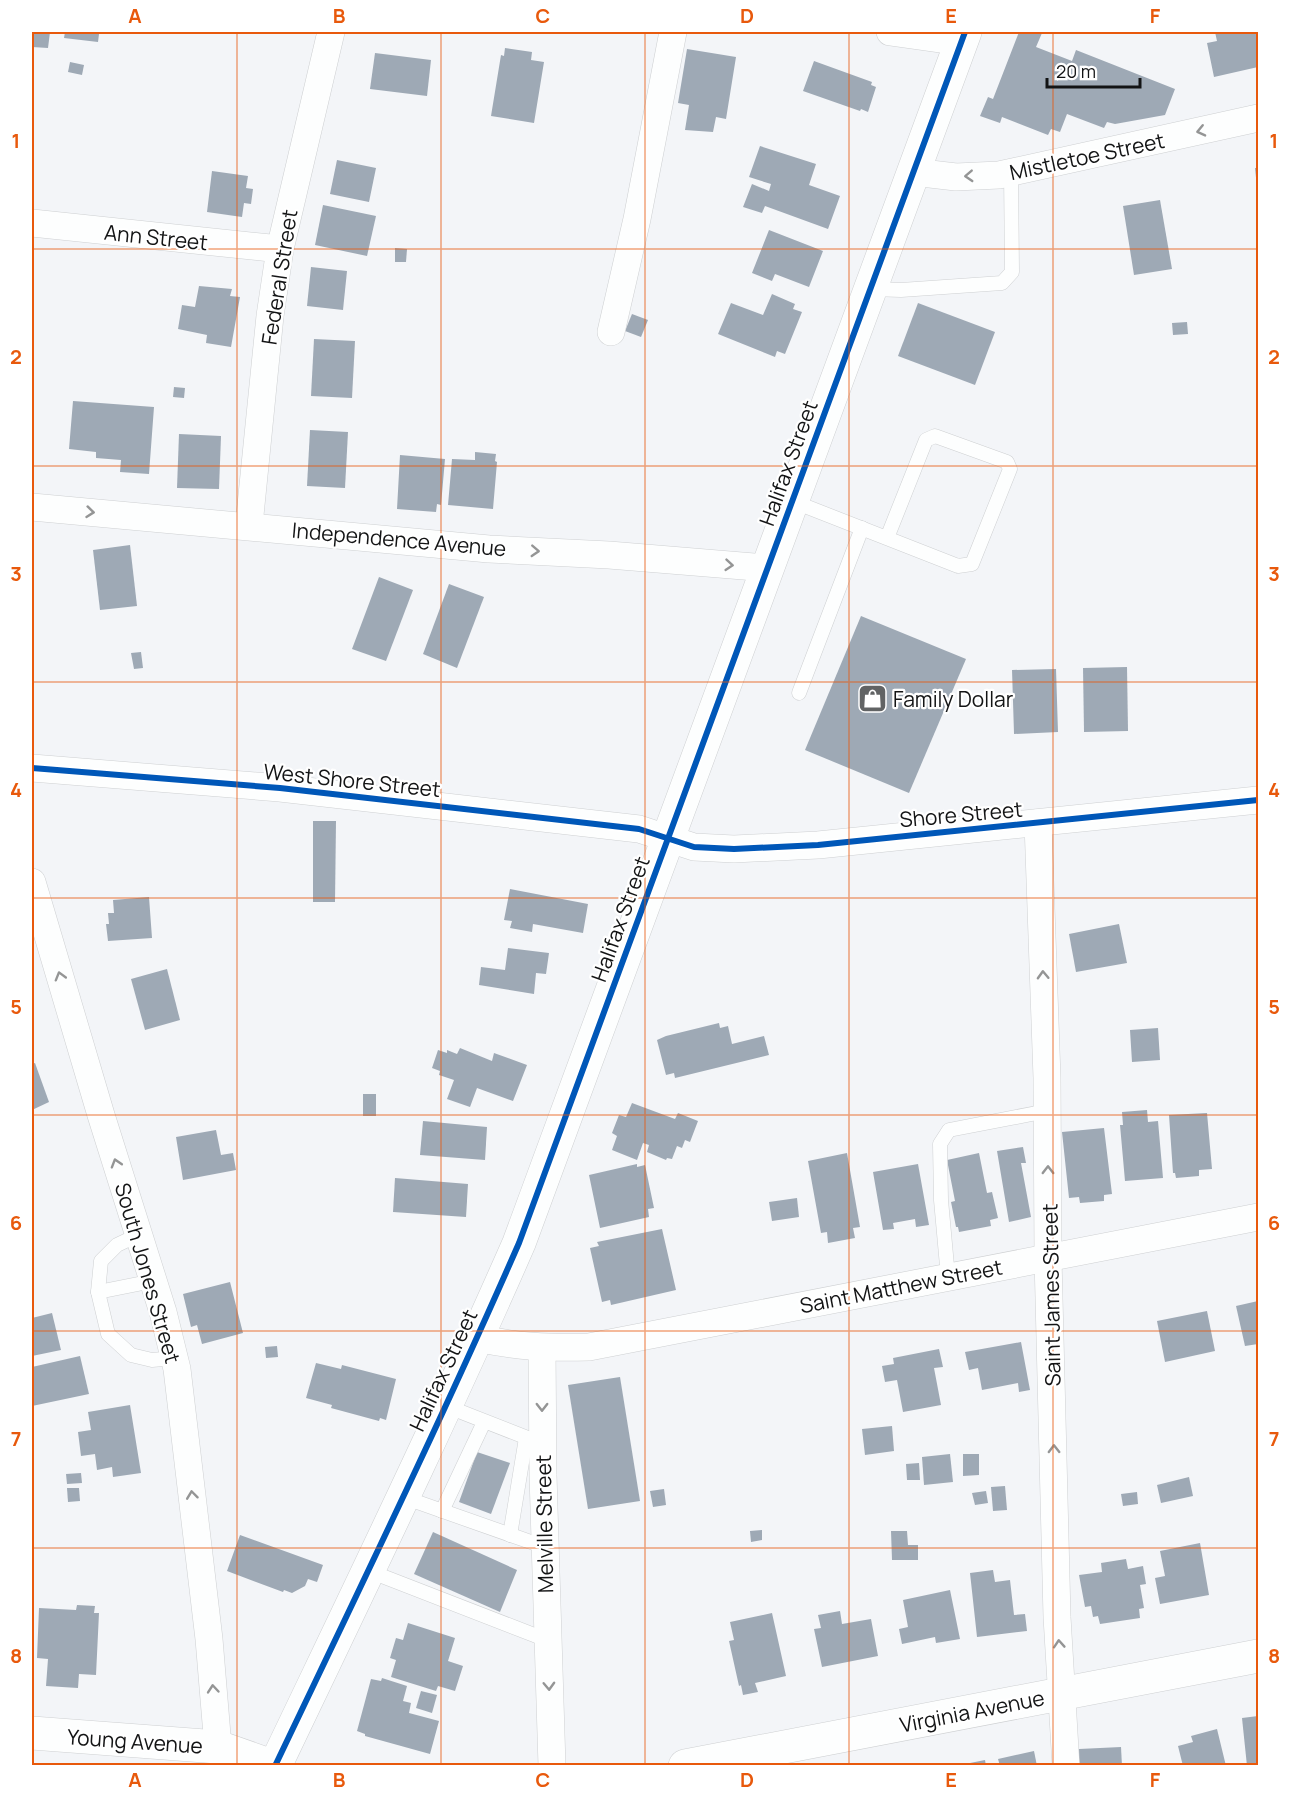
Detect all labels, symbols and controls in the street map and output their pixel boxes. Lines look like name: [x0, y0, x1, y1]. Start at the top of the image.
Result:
text: A: [128, 2, 142, 29]
text: B: [333, 2, 346, 29]
text: C: [536, 2, 550, 29]
text: D: [740, 2, 754, 29]
text: E: [945, 2, 957, 29]
text: F: [1150, 2, 1161, 29]
scale bar: [1047, 51, 1140, 89]
text: 20 m: [1056, 59, 1096, 83]
one-way arrow: [1197, 124, 1207, 137]
street label: Mistletoe Street: [1007, 126, 1167, 186]
text: 1: [12, 127, 20, 154]
text: 1: [1270, 127, 1278, 154]
one-way arrow: [965, 170, 974, 183]
street label: Federal Street: [254, 207, 304, 347]
street label: Ann Street: [103, 218, 209, 256]
text: 2: [10, 343, 22, 370]
text: 2: [1268, 343, 1280, 370]
street label: Halifax Street: [752, 396, 824, 530]
one-way arrow: [85, 505, 94, 518]
street label: Independence Avenue: [291, 516, 507, 562]
one-way arrow: [531, 544, 540, 557]
one-way arrow: [725, 558, 734, 571]
text: 3: [10, 560, 22, 587]
text: 3: [1268, 560, 1280, 587]
shop icon: Family Dollar: [856, 683, 888, 715]
place label: Family Dollar: [893, 685, 1014, 713]
street label: West Shore Street: [262, 757, 442, 803]
text: 4: [10, 776, 22, 803]
text: 4: [1268, 776, 1280, 803]
street label: Shore Street: [898, 795, 1024, 833]
street label: Halifax Street: [584, 852, 656, 986]
one-way arrow: [55, 971, 67, 982]
one-way arrow: [1037, 971, 1050, 980]
text: 5: [10, 993, 22, 1020]
text: 5: [1268, 993, 1280, 1020]
one-way arrow: [111, 1158, 123, 1169]
one-way arrow: [1042, 1166, 1054, 1175]
street label: South Jones Street: [109, 1179, 187, 1367]
street label: Saint James Street: [1035, 1203, 1067, 1387]
text: 6: [10, 1209, 22, 1236]
text: 6: [1268, 1209, 1280, 1236]
street label: Saint Matthew Street: [797, 1253, 1005, 1319]
street label: Halifax Street: [403, 1304, 483, 1436]
one-way arrow: [536, 1402, 549, 1411]
text: 7: [11, 1425, 21, 1452]
text: 7: [1269, 1425, 1279, 1452]
one-way arrow: [1048, 1445, 1061, 1454]
street label: Melville Street: [529, 1455, 559, 1593]
one-way arrow: [186, 1490, 199, 1499]
one-way arrow: [1053, 1640, 1066, 1649]
text: 8: [10, 1642, 22, 1669]
text: 8: [1268, 1642, 1280, 1669]
one-way arrow: [542, 1681, 555, 1690]
street label: Virginia Avenue: [897, 1683, 1047, 1739]
one-way arrow: [207, 1684, 220, 1693]
street label: Young Avenue: [66, 1722, 204, 1760]
text: A: [128, 1766, 142, 1793]
text: B: [333, 1766, 346, 1793]
text: C: [536, 1766, 550, 1793]
text: D: [740, 1766, 754, 1793]
text: E: [945, 1766, 957, 1793]
text: F: [1150, 1766, 1161, 1793]

